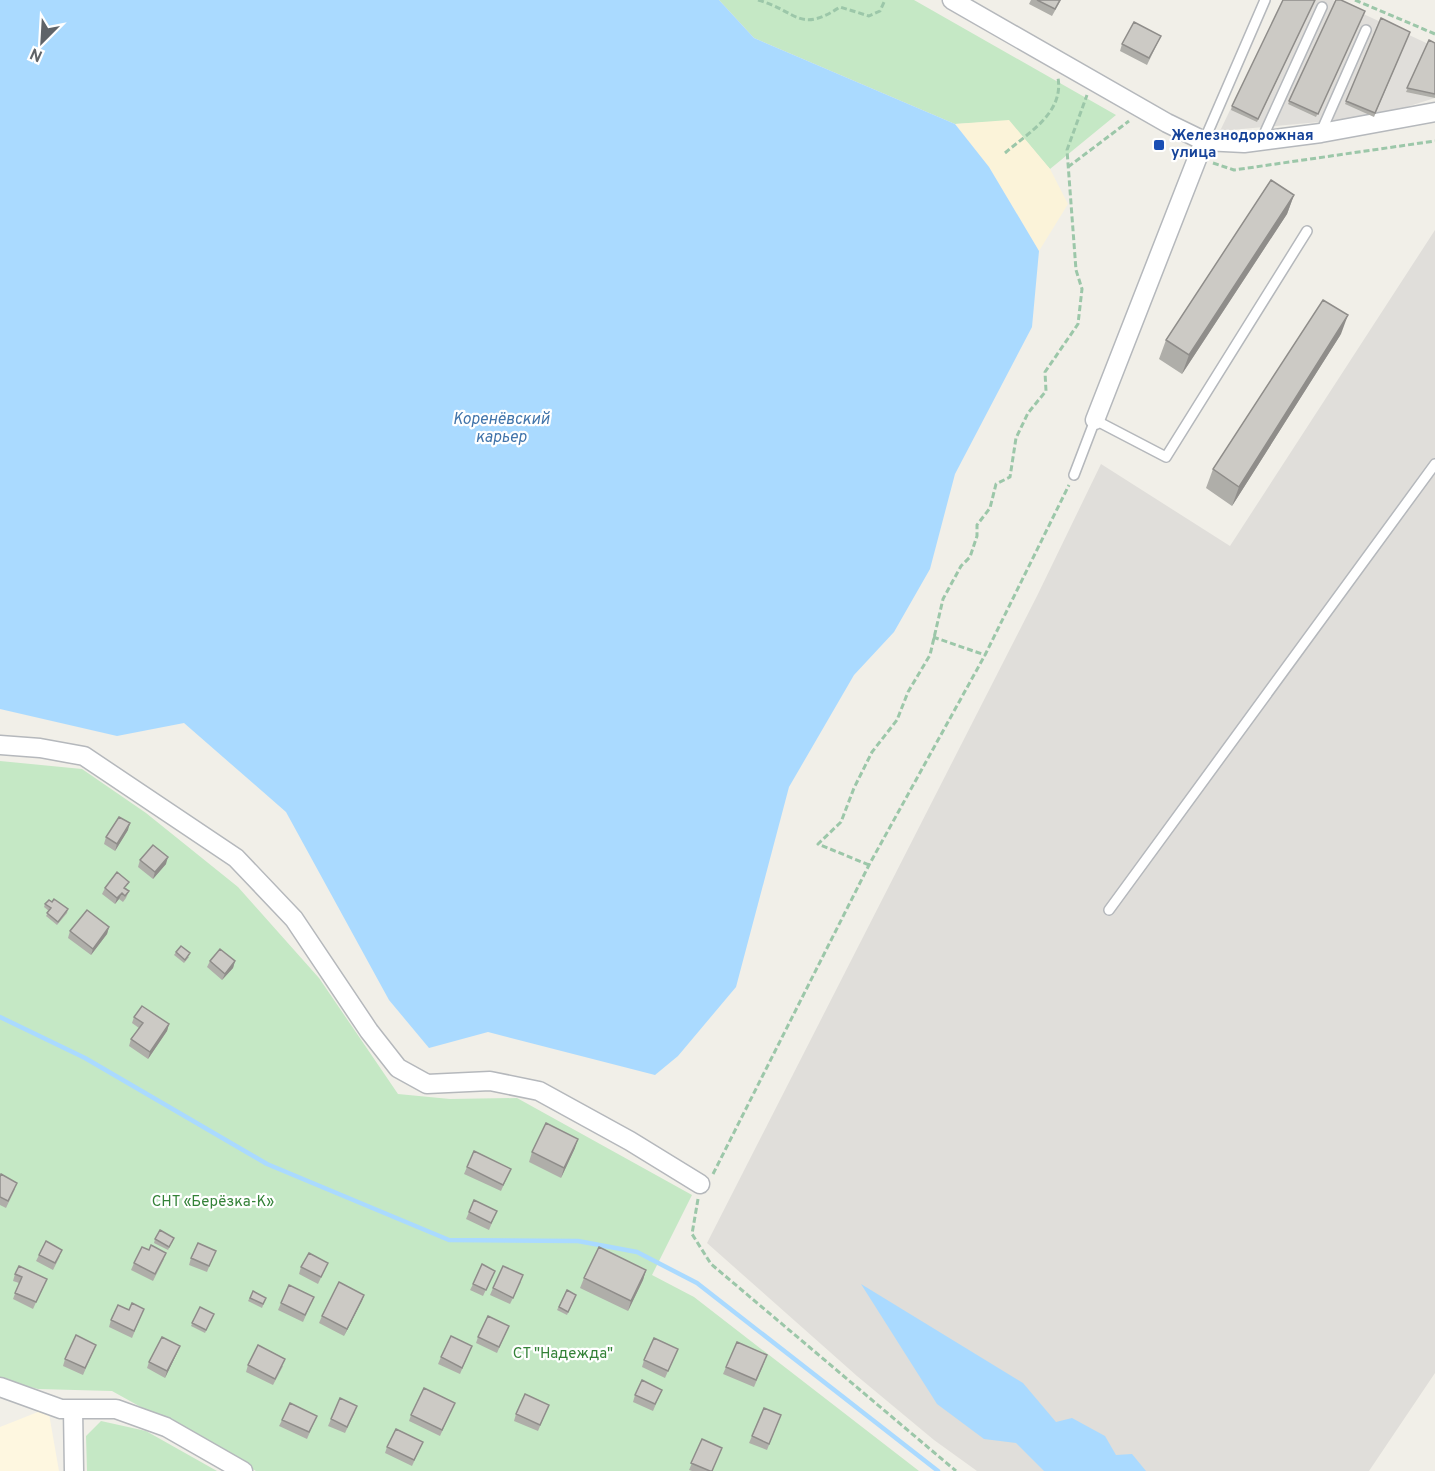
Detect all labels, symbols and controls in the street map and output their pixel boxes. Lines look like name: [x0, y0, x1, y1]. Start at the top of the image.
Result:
north arrow: [12, 12, 72, 72]
text: N: [27, 42, 46, 65]
place label: Железнодорожная улица: [1171, 127, 1314, 163]
marker: Железнодорожная улица: [1152, 138, 1166, 152]
water label: Коренёвский карьер: [453, 410, 550, 448]
park label: СНТ «Берёзка-К»: [152, 1193, 274, 1212]
park label: СТ "Надежда": [513, 1345, 613, 1364]

